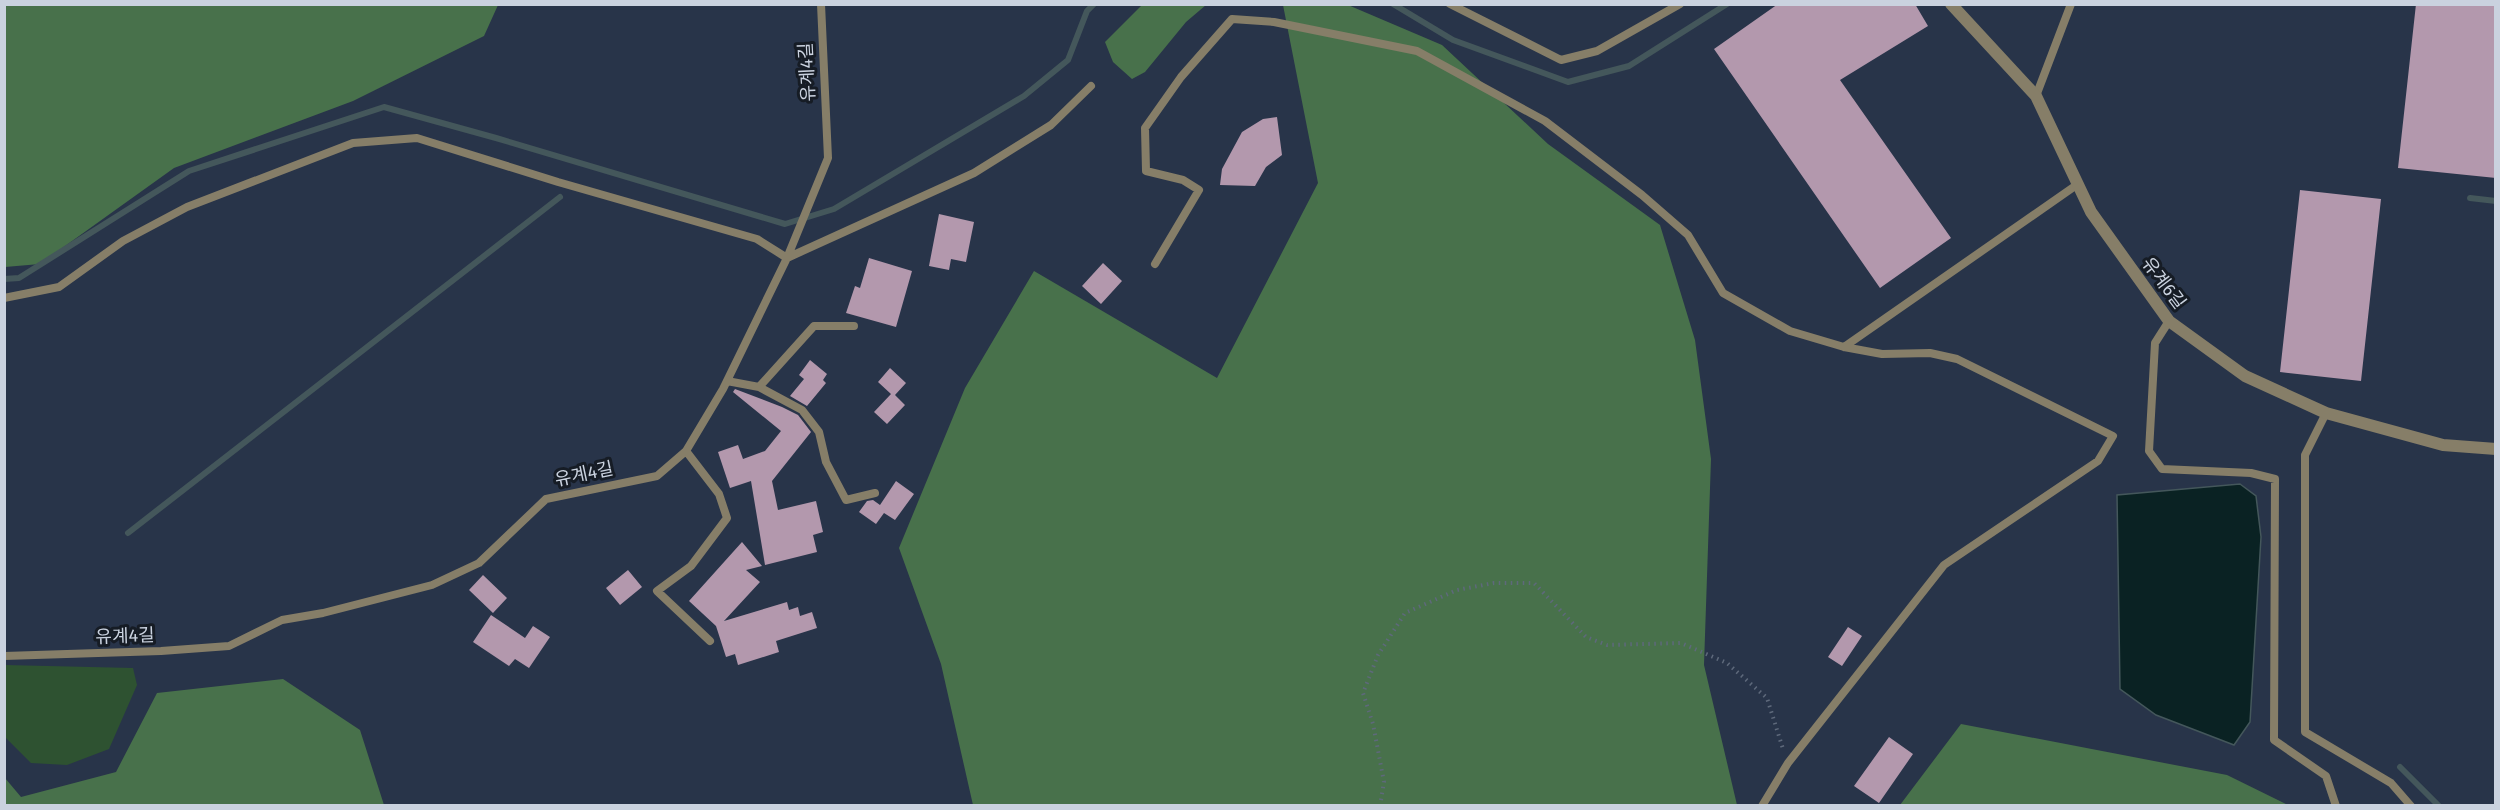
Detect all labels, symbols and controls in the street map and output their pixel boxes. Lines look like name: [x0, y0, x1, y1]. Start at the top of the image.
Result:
street label: 유계4길: [794, 42, 820, 102]
street label: 유계6길: [2137, 253, 2191, 313]
street label: 유계4길: [553, 457, 615, 491]
street label: 유계4길: [95, 624, 155, 648]

